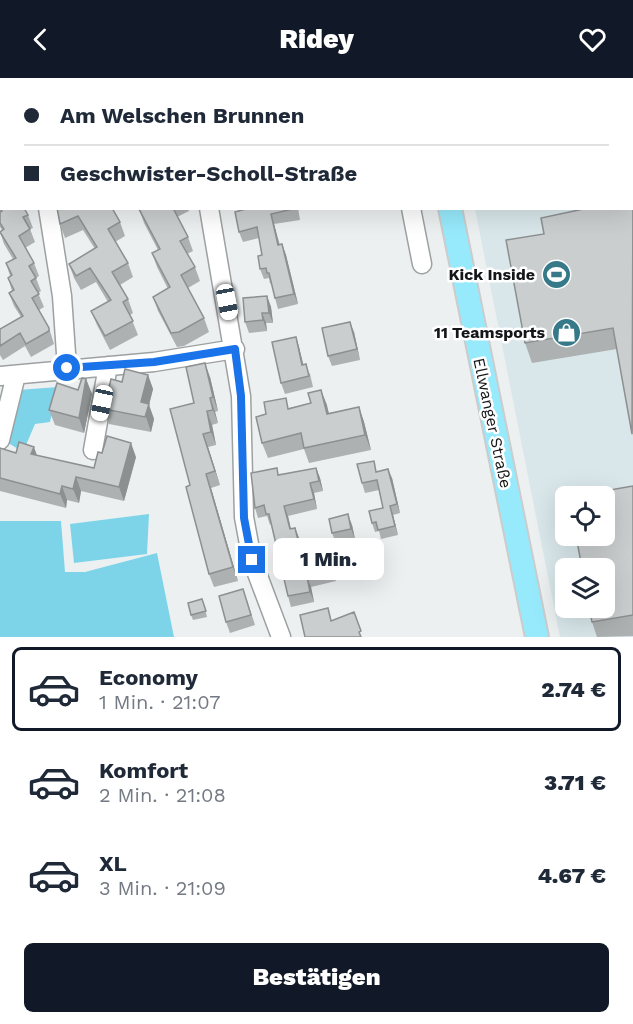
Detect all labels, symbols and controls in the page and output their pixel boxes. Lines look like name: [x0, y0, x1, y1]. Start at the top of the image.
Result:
icon: back: [24, 23, 57, 56]
text: Ridey: [279, 23, 354, 55]
icon: heart: [576, 23, 609, 56]
text: Am Welschen Brunnen: [60, 103, 304, 128]
text: Geschwister-Scholl-Straße: [60, 161, 357, 186]
sports icon: Kick Inside: [540, 258, 572, 290]
place label: Kick Inside: [448, 265, 535, 284]
car: [215, 283, 239, 321]
shop icon: 11 Teamsports: [550, 316, 582, 348]
place label: 11 Teamsports: [434, 323, 545, 342]
route start: [53, 354, 80, 381]
street label: Ellwanger Straße: [469, 356, 516, 490]
car: [89, 384, 115, 422]
map controls: [555, 486, 615, 618]
button: locate: [555, 486, 615, 546]
callout: 1 Min.: [273, 539, 384, 581]
route end: [238, 546, 265, 573]
text: 1 Min.: [300, 547, 357, 571]
button: layers: [555, 558, 615, 618]
icon: car: [27, 662, 81, 716]
text: Economy: [99, 665, 198, 690]
text: 2.74 €: [541, 677, 606, 702]
text: 1 Min. · 21:07: [99, 690, 221, 714]
icon: car: [27, 755, 81, 809]
text: Komfort: [99, 758, 188, 783]
text: 3.71 €: [544, 770, 606, 795]
text: 2 Min. · 21:08: [99, 783, 226, 807]
icon: car: [27, 848, 81, 902]
text: XL: [99, 851, 127, 876]
text: 4.67 €: [537, 863, 606, 888]
text: 3 Min. · 21:09: [99, 876, 226, 900]
button: Bestätigen: [24, 943, 609, 1012]

